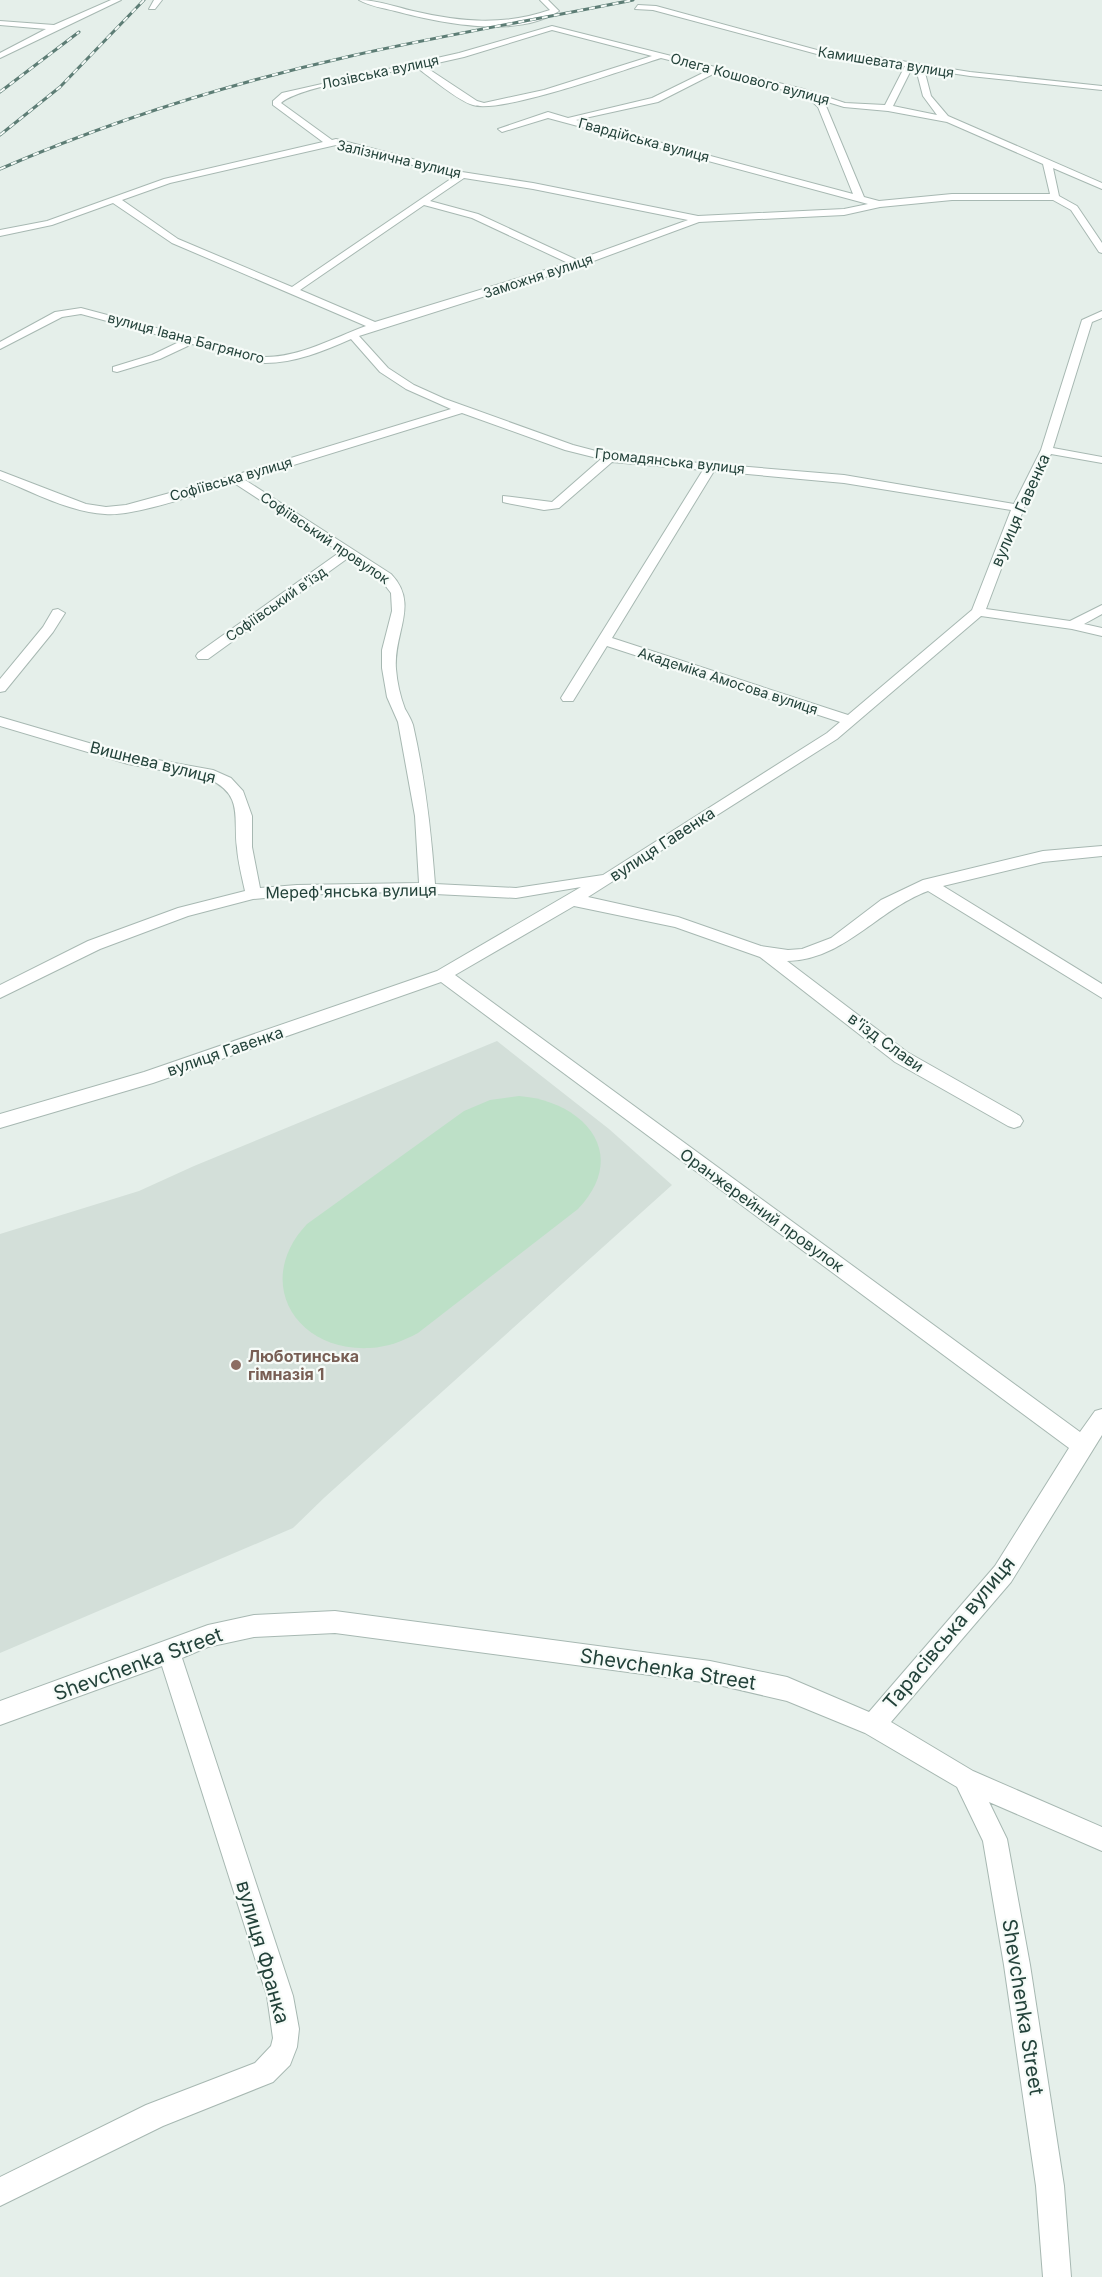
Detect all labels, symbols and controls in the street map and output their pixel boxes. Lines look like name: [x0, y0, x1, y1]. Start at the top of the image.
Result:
street label: Камишевата вулиця: [817, 42, 955, 81]
street label: Олега Кошового вулиця: [669, 49, 832, 108]
street label: Лозівська вулиця: [319, 51, 440, 92]
street label: Гвардійська вулиця: [577, 114, 711, 165]
street label: Залізнична вулиця: [335, 136, 463, 181]
street label: Заможня вулиця: [481, 250, 595, 301]
street label: вулиця Івана Багряного: [106, 308, 266, 367]
street label: Громадянська вулиця: [594, 444, 746, 477]
street label: вулиця Гавенка: [986, 450, 1054, 570]
street label: Софіївська вулиця: [168, 453, 294, 504]
street label: Софіївський провулок: [257, 488, 393, 587]
street label: Софіївський в'їзд: [222, 562, 330, 645]
street label: Академіка Амосова вулиця: [636, 643, 820, 718]
street label: Вишнева вулиця: [88, 737, 218, 787]
street label: вулиця Гавенка: [606, 803, 718, 885]
street label: Мереф'янська вулиця: [265, 880, 437, 902]
street label: в'їзд Слави: [844, 1008, 928, 1076]
street label: вулиця Гавенка: [164, 1022, 286, 1080]
street label: Оранжерейний провулок: [676, 1144, 848, 1276]
place label: Люботинська гiмназiя 1: [248, 1346, 359, 1384]
marker: Люботинська гiмназiя 1: [229, 1358, 243, 1372]
street label: Тарасівська вулиця: [878, 1552, 1020, 1714]
street label: Shevchenka Street: [50, 1622, 226, 1706]
street label: Shevchenka Street: [578, 1643, 758, 1695]
street label: вулиця Франка: [231, 1878, 295, 2026]
street label: Shevchenka Street: [997, 1917, 1049, 2097]

